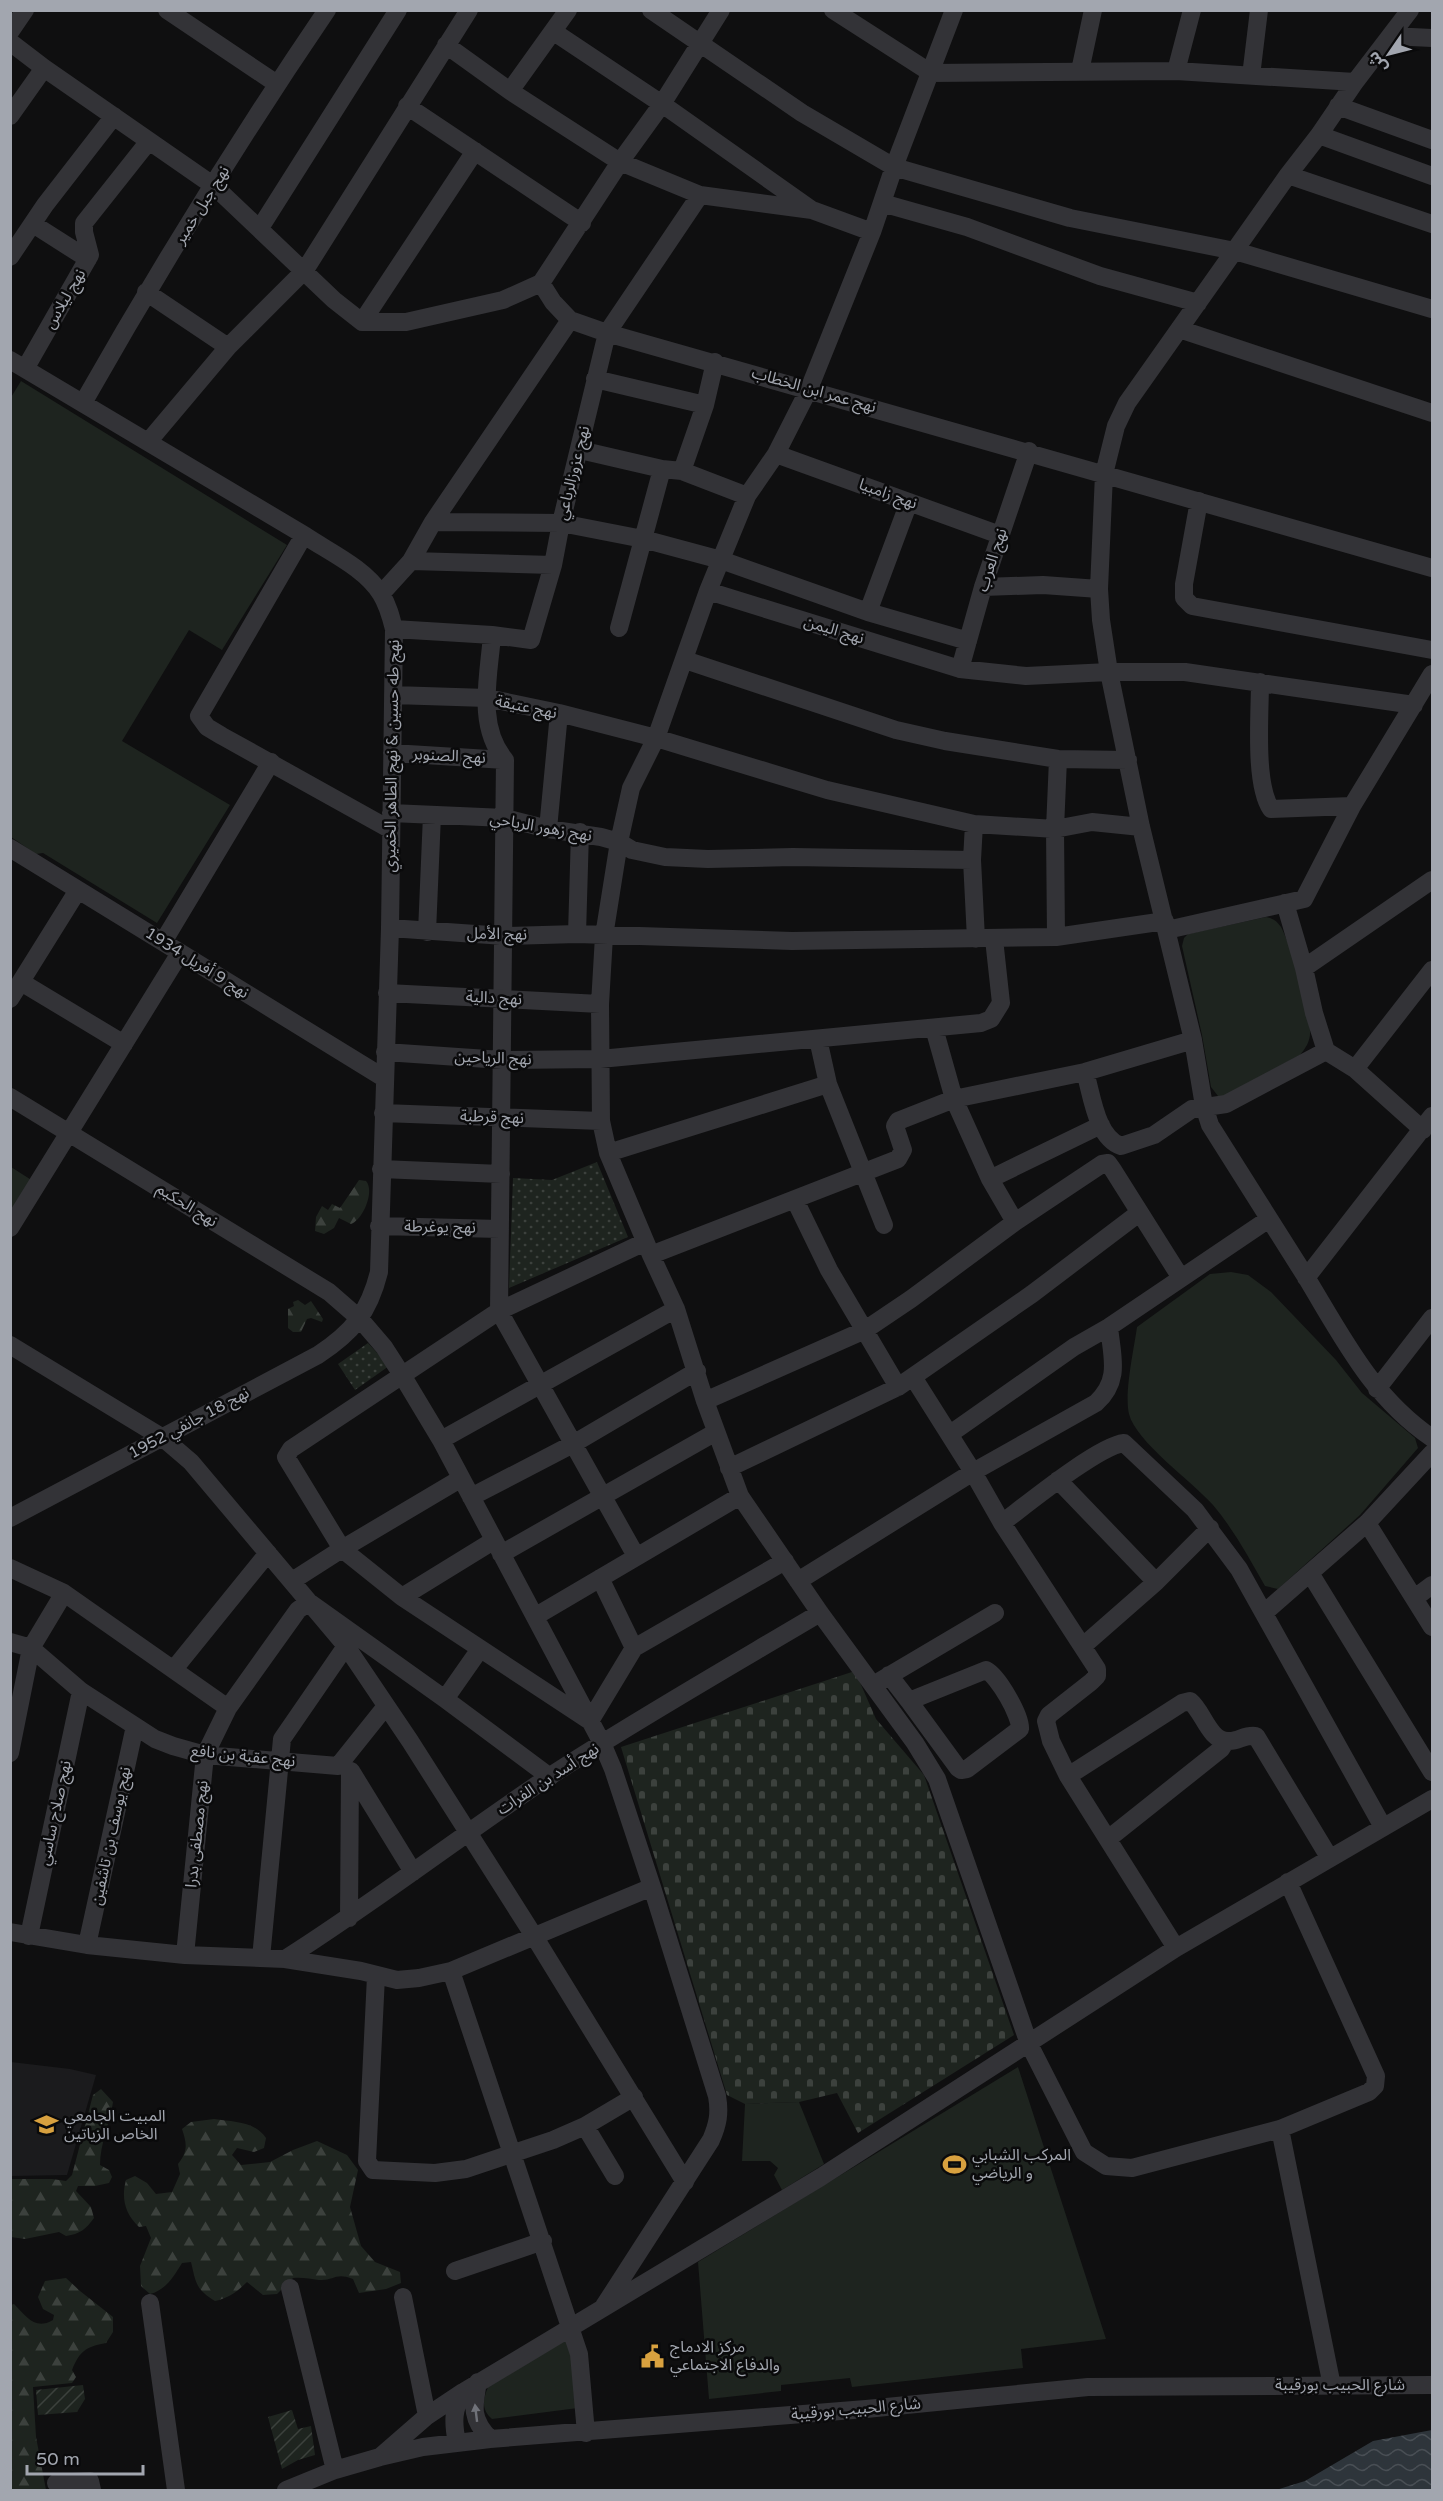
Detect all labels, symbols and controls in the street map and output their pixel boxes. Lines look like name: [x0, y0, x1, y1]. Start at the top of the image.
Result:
north arrow: [1359, 24, 1419, 84]
text: ش: [1363, 47, 1392, 77]
street label: نهج جبل خمير: [169, 162, 236, 250]
street label: نهج ليلاس: [40, 265, 92, 334]
street label: نهج عمر ابن الخطاب: [749, 363, 879, 419]
street label: نهج عزوزالرباعي: [552, 424, 596, 523]
street label: نهج زامبيا: [855, 474, 920, 516]
street label: نهج العرب: [972, 526, 1014, 595]
street label: نهج اليمن: [801, 611, 866, 651]
street label: نهج طه حسين & نهج الطاهر الخميري: [380, 639, 406, 873]
street label: نهج عتيقة: [493, 691, 559, 725]
street label: نهج الصنوبر: [411, 744, 486, 770]
street label: نهج زهور الرياحي: [488, 808, 594, 848]
street label: نهج 9 أفريل 1934: [140, 923, 253, 1005]
street label: نهج الأمل: [467, 923, 527, 947]
street label: نهج دالية: [465, 987, 523, 1011]
street label: نهج الرياحين: [454, 1047, 532, 1071]
street label: نهج قرطبة: [460, 1106, 524, 1130]
street label: نهج الحكيم: [152, 1178, 221, 1233]
street label: نهج يوغرطة: [404, 1216, 476, 1240]
street label: نهج 18 جانفي 1952: [125, 1383, 254, 1465]
street label: نهج أسد بن الفرات: [493, 1739, 604, 1821]
street label: نهج عقبة بن نافع: [189, 1741, 296, 1773]
street label: نهج صلاح ساسي: [34, 1759, 78, 1868]
street label: نهج يوسف بن تاشفين: [87, 1765, 137, 1908]
street label: نهج مصطفى بدرا: [181, 1779, 215, 1889]
place label: المبيت الجامعي الخاص الزياتين: [64, 2106, 166, 2144]
school or university icon: المبيت الجامعي الخاص الزياتين: [33, 2112, 59, 2138]
place label: المركب الشبابي و الرياضي: [972, 2145, 1071, 2185]
sports icon: المركب الشبابي و الرياضي: [941, 2151, 967, 2177]
place label: مركز الادماج والدفاع الاجتماعي: [670, 2337, 780, 2377]
public building icon: مركز الادماج والدفاع الاجتماعي: [639, 2343, 665, 2369]
street label: شارع الحبيب بورقيبة: [1275, 2375, 1405, 2397]
street label: شارع الحبيب بورقيبة: [790, 2393, 922, 2427]
one-way arrow: [471, 2404, 481, 2423]
scale bar: [27, 2438, 142, 2476]
text: 50 m: [36, 2448, 80, 2470]

